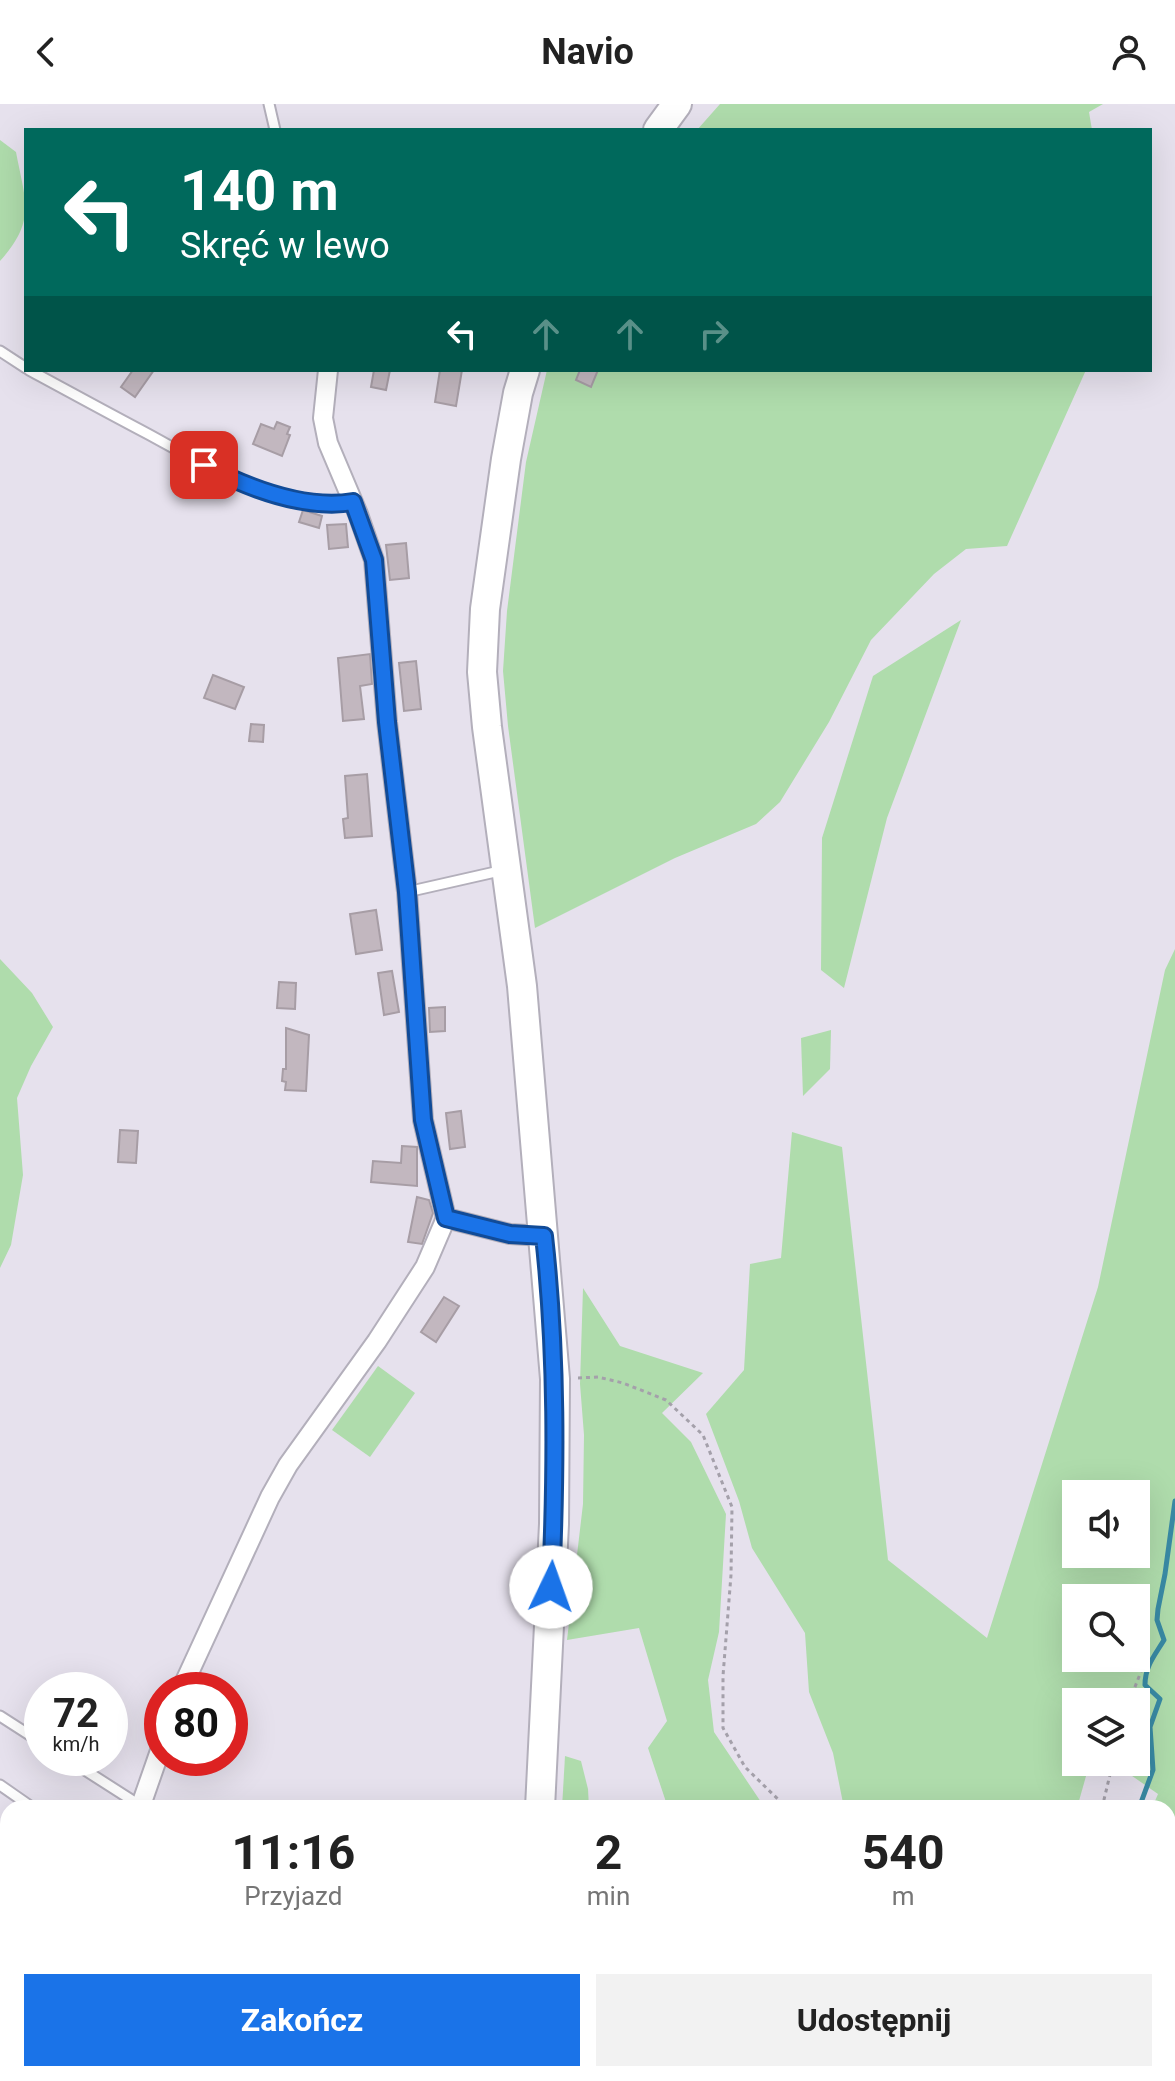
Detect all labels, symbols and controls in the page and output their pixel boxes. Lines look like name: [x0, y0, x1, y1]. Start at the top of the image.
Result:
icon: back: [24, 30, 68, 74]
icon: person: [1107, 30, 1151, 74]
text: Navio: [541, 31, 634, 73]
text: 140 m: [180, 158, 339, 224]
icon: left: [48, 160, 152, 264]
text: Skręć w lewo: [180, 225, 390, 267]
icon: left: [440, 312, 484, 356]
icon: ahead: [524, 312, 568, 356]
icon: ahead: [608, 312, 652, 356]
icon: right: [692, 312, 736, 356]
pin: [170, 431, 238, 499]
icon: arrive: [182, 443, 226, 487]
map controls: [1062, 1480, 1150, 1776]
button: sound: [1062, 1480, 1150, 1568]
position arrow: [509, 1545, 593, 1629]
button: search: [1062, 1584, 1150, 1672]
speed limit sign: 80: [144, 1672, 248, 1776]
button: layers: [1062, 1688, 1150, 1776]
text: 72: [53, 1690, 99, 1737]
text: km/h: [53, 1732, 99, 1756]
text: 11:16: [232, 1824, 355, 1881]
text: 2: [595, 1824, 622, 1881]
text: 540: [862, 1824, 944, 1881]
text: Przyjazd: [244, 1881, 342, 1911]
text: min: [587, 1881, 630, 1911]
text: m: [892, 1881, 915, 1911]
button: Zakończ: [24, 1974, 580, 2066]
button: Udostępnij: [596, 1974, 1152, 2066]

